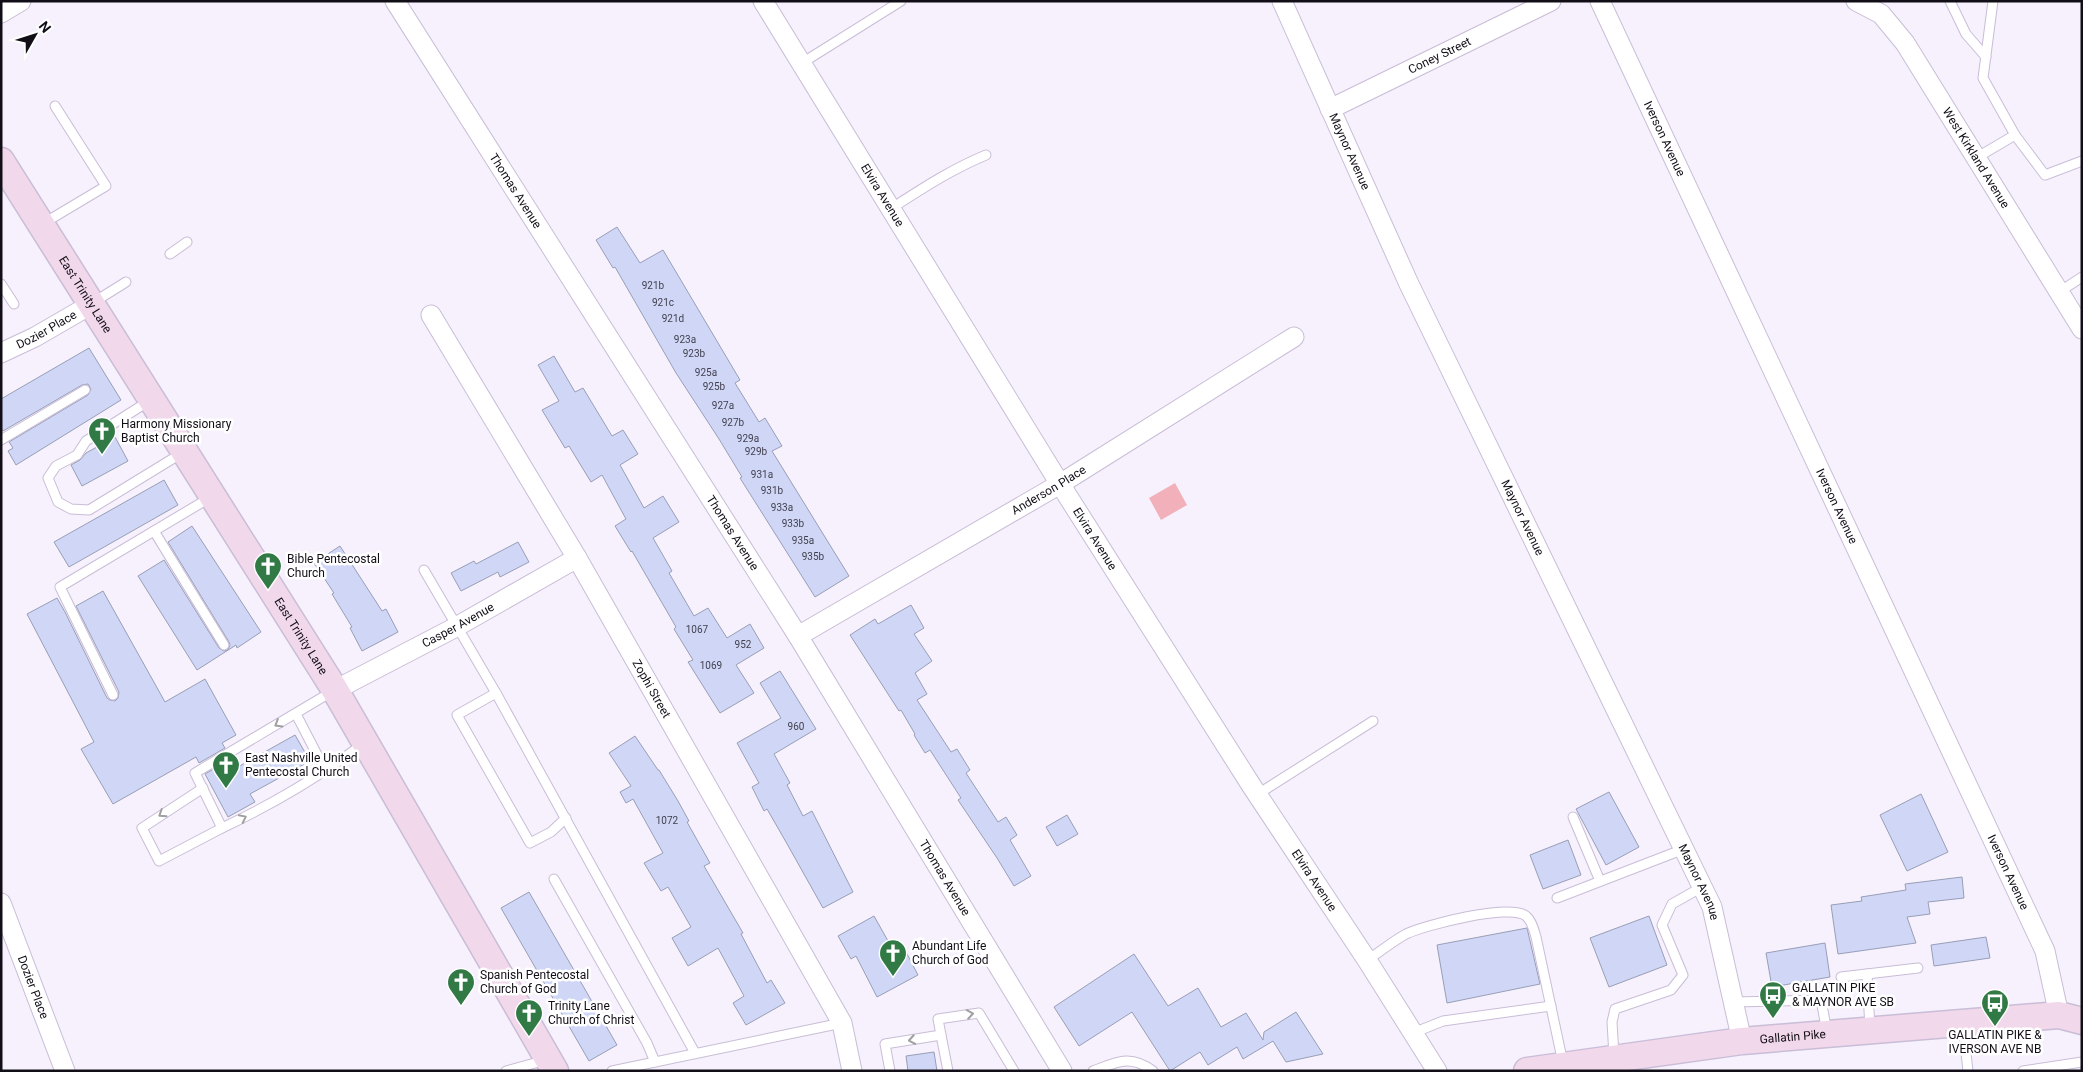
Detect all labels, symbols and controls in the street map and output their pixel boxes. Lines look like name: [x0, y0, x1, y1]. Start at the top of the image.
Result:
north arrow: [10, 10, 60, 60]
text: N: [36, 18, 54, 36]
street label: Coney Street: [1406, 34, 1473, 77]
street label: Iverson Avenue: [1641, 99, 1688, 178]
street label: West Kirkland Avenue: [1940, 105, 2013, 211]
street label: Maynor Avenue: [1326, 111, 1373, 192]
street label: Thomas Avenue: [487, 151, 545, 231]
street label: Elvira Avenue: [858, 161, 907, 229]
street label: East Trinity Lane: [56, 254, 115, 336]
house number: 921b: [642, 280, 665, 291]
house number: 921c: [652, 297, 674, 308]
street label: Dozier Place: [14, 308, 79, 352]
house number: 921d: [662, 313, 684, 324]
house number: 923a: [674, 334, 696, 345]
house number: 923b: [683, 348, 706, 359]
house number: 925a: [695, 367, 717, 378]
house number: 925b: [703, 381, 726, 392]
house number: 927a: [712, 400, 734, 411]
church icon: Harmony Missionary Baptist Church: [87, 416, 117, 455]
place label: Harmony Missionary Baptist Church: [121, 417, 232, 445]
house number: 927b: [722, 417, 745, 428]
house number: 929a: [737, 433, 759, 444]
house number: 929b: [745, 446, 768, 457]
street label: Anderson Place: [1009, 463, 1088, 518]
street label: Iverson Avenue: [1813, 466, 1860, 546]
house number: 931a: [751, 469, 773, 480]
street label: Maynor Avenue: [1498, 477, 1547, 558]
house number: 931b: [761, 485, 784, 496]
street label: Thomas Avenue: [704, 493, 762, 573]
house number: 933a: [771, 502, 793, 513]
street label: Elvira Avenue: [1070, 505, 1120, 573]
house number: 933b: [782, 518, 805, 529]
house number: 935a: [792, 535, 814, 546]
church icon: Bible Pentecostal Church: [253, 551, 283, 590]
house number: 935b: [802, 551, 825, 562]
place label: Bible Pentecostal Church: [287, 552, 380, 580]
street label: East Trinity Lane: [272, 595, 330, 677]
street label: Casper Avenue: [420, 600, 496, 651]
house number: 1067: [686, 624, 709, 635]
house number: 952: [735, 639, 752, 650]
street label: Zophi Street: [629, 657, 674, 720]
house number: 1069: [700, 660, 722, 671]
one-way arrow: [275, 717, 284, 727]
house number: 960: [788, 721, 805, 732]
church icon: East Nashville United Pentecostal Church: [211, 750, 241, 789]
place label: East Nashville United Pentecostal Church: [245, 751, 358, 779]
one-way arrow: [158, 808, 167, 818]
one-way arrow: [238, 814, 247, 824]
house number: 1072: [656, 815, 679, 826]
street label: Iverson Avenue: [1984, 832, 2032, 912]
street label: Thomas Avenue: [916, 837, 973, 918]
street label: Maynor Avenue: [1675, 842, 1722, 921]
street label: Elvira Avenue: [1289, 847, 1340, 914]
church icon: Abundant Life Church of God: [878, 938, 908, 977]
place label: Abundant Life Church of God: [912, 939, 989, 967]
street label: Dozier Place: [15, 953, 51, 1021]
church icon: Spanish Pentecostal Church of God: [446, 967, 476, 1006]
place label: Spanish Pentecostal Church of God: [480, 968, 589, 996]
bus stop icon: GALLATIN PIKE & MAYNOR AVE SB: [1758, 980, 1788, 1019]
place label: GALLATIN PIKE & MAYNOR AVE SB: [1792, 981, 1894, 1009]
bus stop icon: GALLATIN PIKE & IVERSON AVE NB: [1980, 988, 2010, 1027]
church icon: Trinity Lane Church of Christ: [514, 998, 544, 1037]
place label: Trinity Lane Church of Christ: [548, 999, 634, 1027]
one-way arrow: [966, 1009, 974, 1020]
street label: Gallatin Pike: [1759, 1027, 1826, 1047]
place label: GALLATIN PIKE & IVERSON AVE NB: [1948, 1028, 2042, 1056]
one-way arrow: [908, 1034, 916, 1044]

